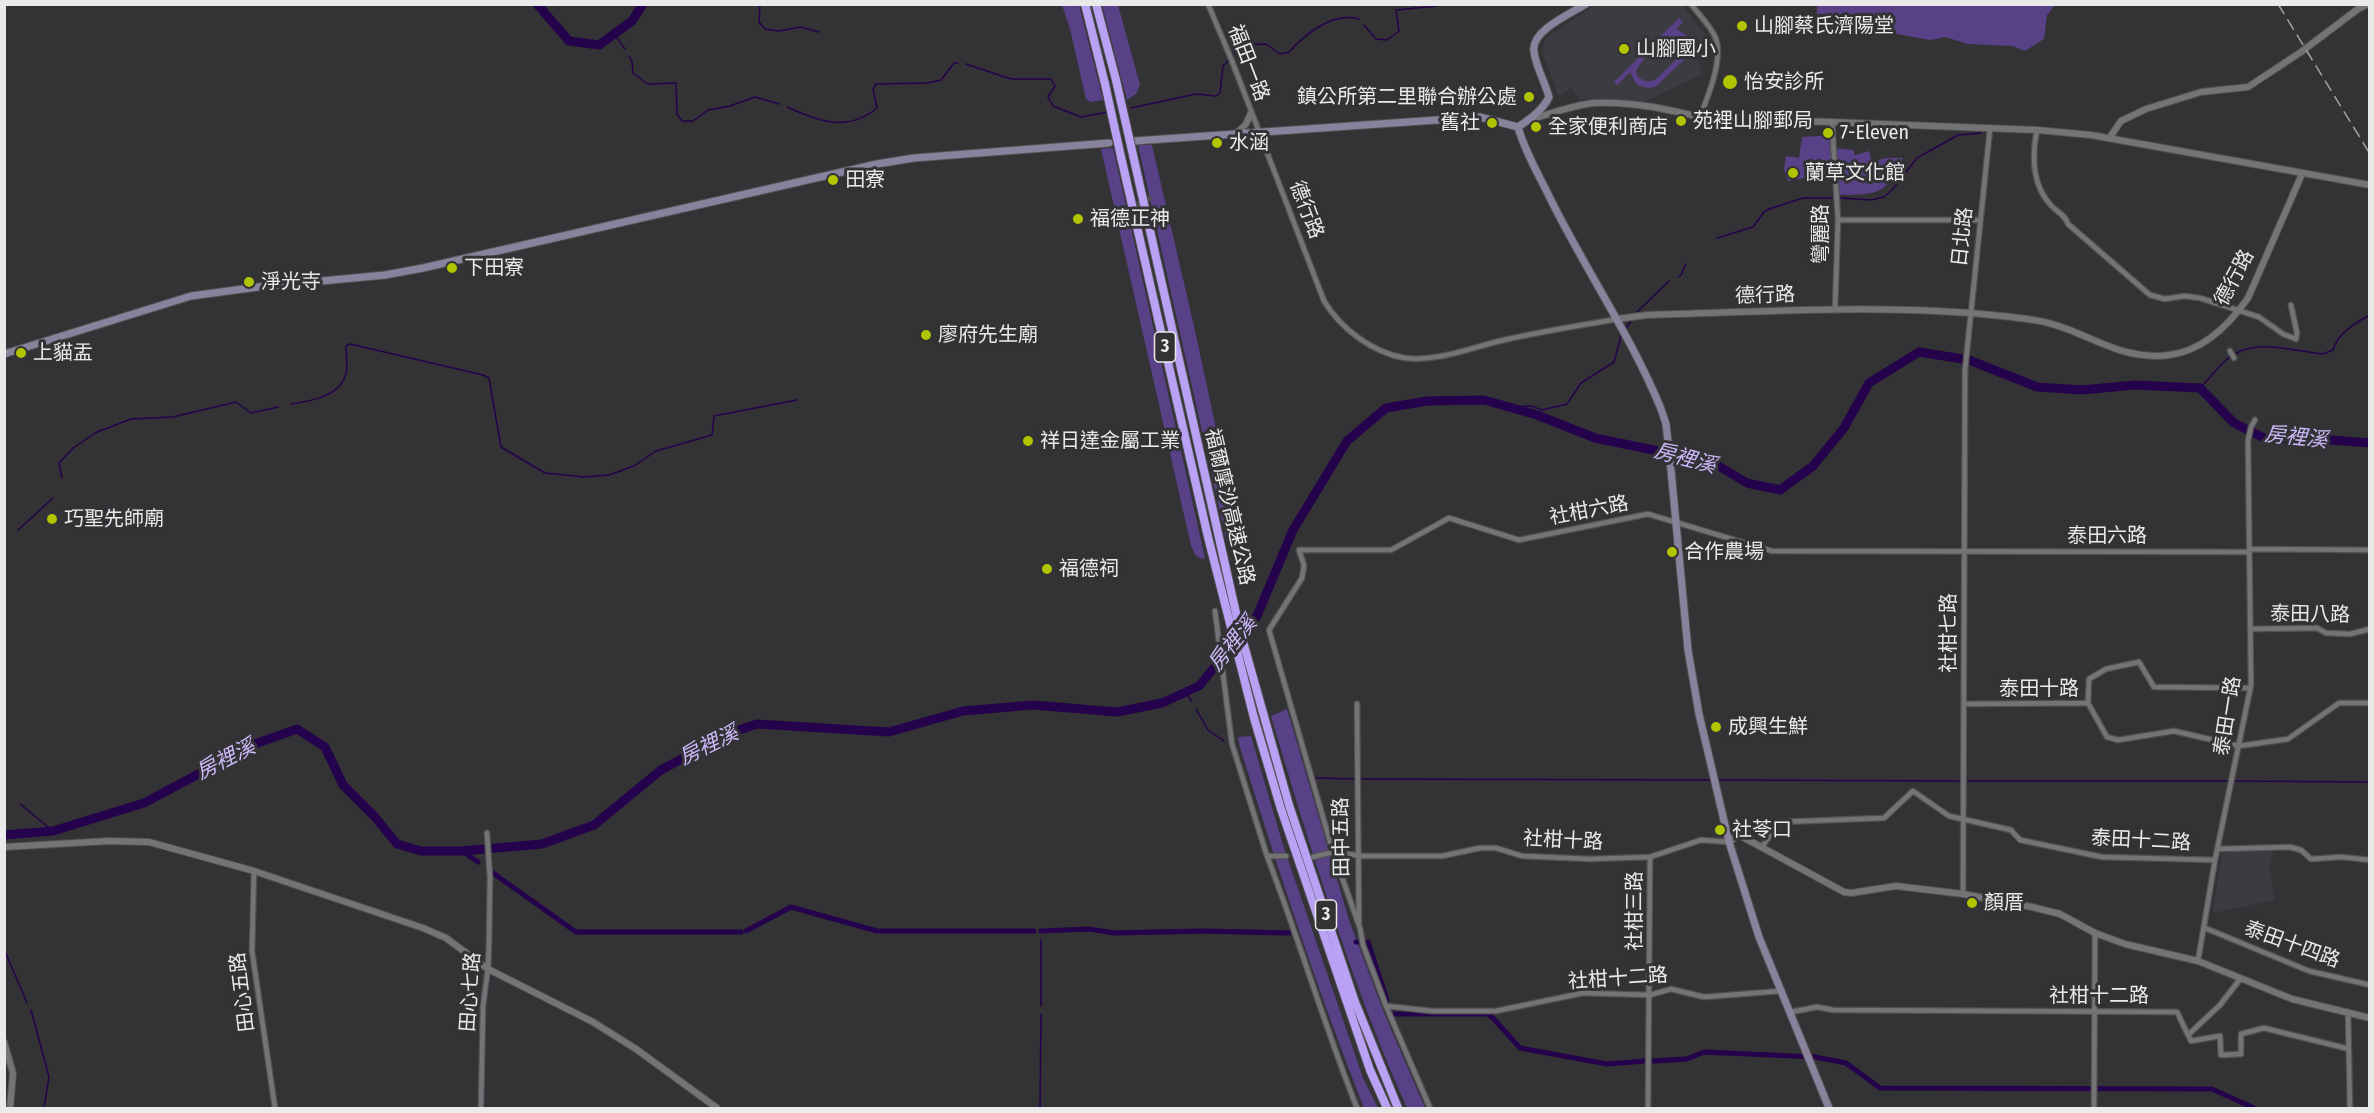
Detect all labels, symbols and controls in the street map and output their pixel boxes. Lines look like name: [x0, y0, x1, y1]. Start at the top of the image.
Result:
place label: 山腳蔡氏濟陽堂: [1754, 14, 1894, 38]
marker: 山腳蔡氏濟陽堂: [1735, 19, 1749, 33]
street label: 福田一路: [1222, 21, 1274, 105]
place label: 山腳國小: [1636, 37, 1716, 61]
marker: 山腳國小: [1617, 42, 1631, 56]
place label: 怡安診所: [1744, 70, 1824, 94]
marker: 怡安診所: [1721, 73, 1739, 91]
place label: 鎮公所第二里聯合辦公處: [1297, 85, 1517, 109]
marker: 鎮公所第二里聯合辦公處: [1522, 90, 1536, 104]
place label: 苑裡山腳郵局: [1693, 109, 1813, 133]
place label: 舊社: [1440, 111, 1480, 135]
marker: 苑裡山腳郵局: [1674, 114, 1688, 128]
place label: 全家便利商店: [1548, 115, 1668, 139]
marker: 舊社: [1485, 116, 1499, 130]
marker: 全家便利商店: [1529, 120, 1543, 134]
place label: 7-Eleven: [1840, 121, 1909, 145]
marker: 7-Eleven: [1821, 126, 1835, 140]
place label: 水涵: [1229, 131, 1269, 155]
marker: 水涵: [1210, 136, 1224, 150]
place label: 蘭草文化館: [1805, 161, 1905, 185]
marker: 蘭草文化館: [1786, 166, 1800, 180]
place label: 田寮: [845, 168, 885, 192]
marker: 田寮: [826, 173, 840, 187]
street label: 德行路: [1284, 178, 1328, 242]
street label: 彎麗路: [1809, 204, 1833, 264]
street label: 日北路: [1948, 206, 1978, 268]
place label: 福德正神: [1090, 207, 1170, 231]
marker: 福德正神: [1071, 212, 1085, 226]
street label: 德行路: [2210, 246, 2260, 310]
place label: 下田寮: [464, 256, 524, 280]
marker: 下田寮: [445, 261, 459, 275]
place label: 淨光寺: [261, 270, 321, 294]
marker: 淨光寺: [242, 275, 256, 289]
street label: 德行路: [1735, 283, 1795, 309]
place label: 廖府先生廟: [938, 323, 1038, 347]
marker: 廖府先生廟: [919, 328, 933, 342]
road number: 3: [1154, 332, 1176, 362]
place label: 上貓盂: [33, 341, 93, 365]
marker: 上貓盂: [14, 346, 28, 360]
water label: 房裡溪: [2263, 422, 2329, 454]
street label: 福爾摩沙高速公路: [1199, 426, 1259, 588]
place label: 祥日達金屬工業: [1040, 429, 1180, 453]
marker: 祥日達金屬工業: [1021, 434, 1035, 448]
water label: 房裡溪: [1651, 439, 1719, 479]
street label: 社柑六路: [1547, 492, 1631, 530]
place label: 巧聖先師廟: [64, 507, 164, 531]
marker: 巧聖先師廟: [45, 512, 59, 526]
street label: 泰田六路: [2067, 524, 2147, 548]
place label: 合作農場: [1684, 540, 1764, 564]
marker: 合作農場: [1665, 545, 1679, 559]
place label: 福德祠: [1059, 557, 1119, 581]
marker: 福德祠: [1040, 562, 1054, 576]
street label: 社柑七路: [1937, 593, 1961, 673]
street label: 泰田八路: [2270, 602, 2350, 628]
water label: 房裡溪: [1203, 612, 1263, 676]
street label: 泰田一路: [2210, 675, 2246, 757]
street label: 泰田十路: [1999, 677, 2079, 701]
place label: 成興生鮮: [1728, 715, 1808, 739]
marker: 成興生鮮: [1709, 720, 1723, 734]
water label: 房裡溪: [675, 721, 743, 771]
water label: 房裡溪: [192, 734, 260, 786]
street label: 田中五路: [1329, 797, 1355, 877]
place label: 社苓口: [1732, 818, 1792, 842]
marker: 社苓口: [1713, 823, 1727, 837]
street label: 泰田十二路: [2090, 826, 2192, 856]
street label: 社柑十路: [1522, 827, 1604, 855]
street label: 社柑三路: [1623, 871, 1647, 951]
place label: 顏厝: [1984, 891, 2024, 915]
marker: 顏厝: [1965, 896, 1979, 910]
road number: 3: [1316, 900, 1336, 930]
street label: 泰田十四路: [2241, 917, 2343, 973]
street label: 田心五路: [226, 951, 260, 1033]
street label: 田心七路: [456, 951, 486, 1033]
street label: 社柑十二路: [1567, 964, 1669, 994]
street label: 社柑十二路: [2049, 984, 2149, 1008]

